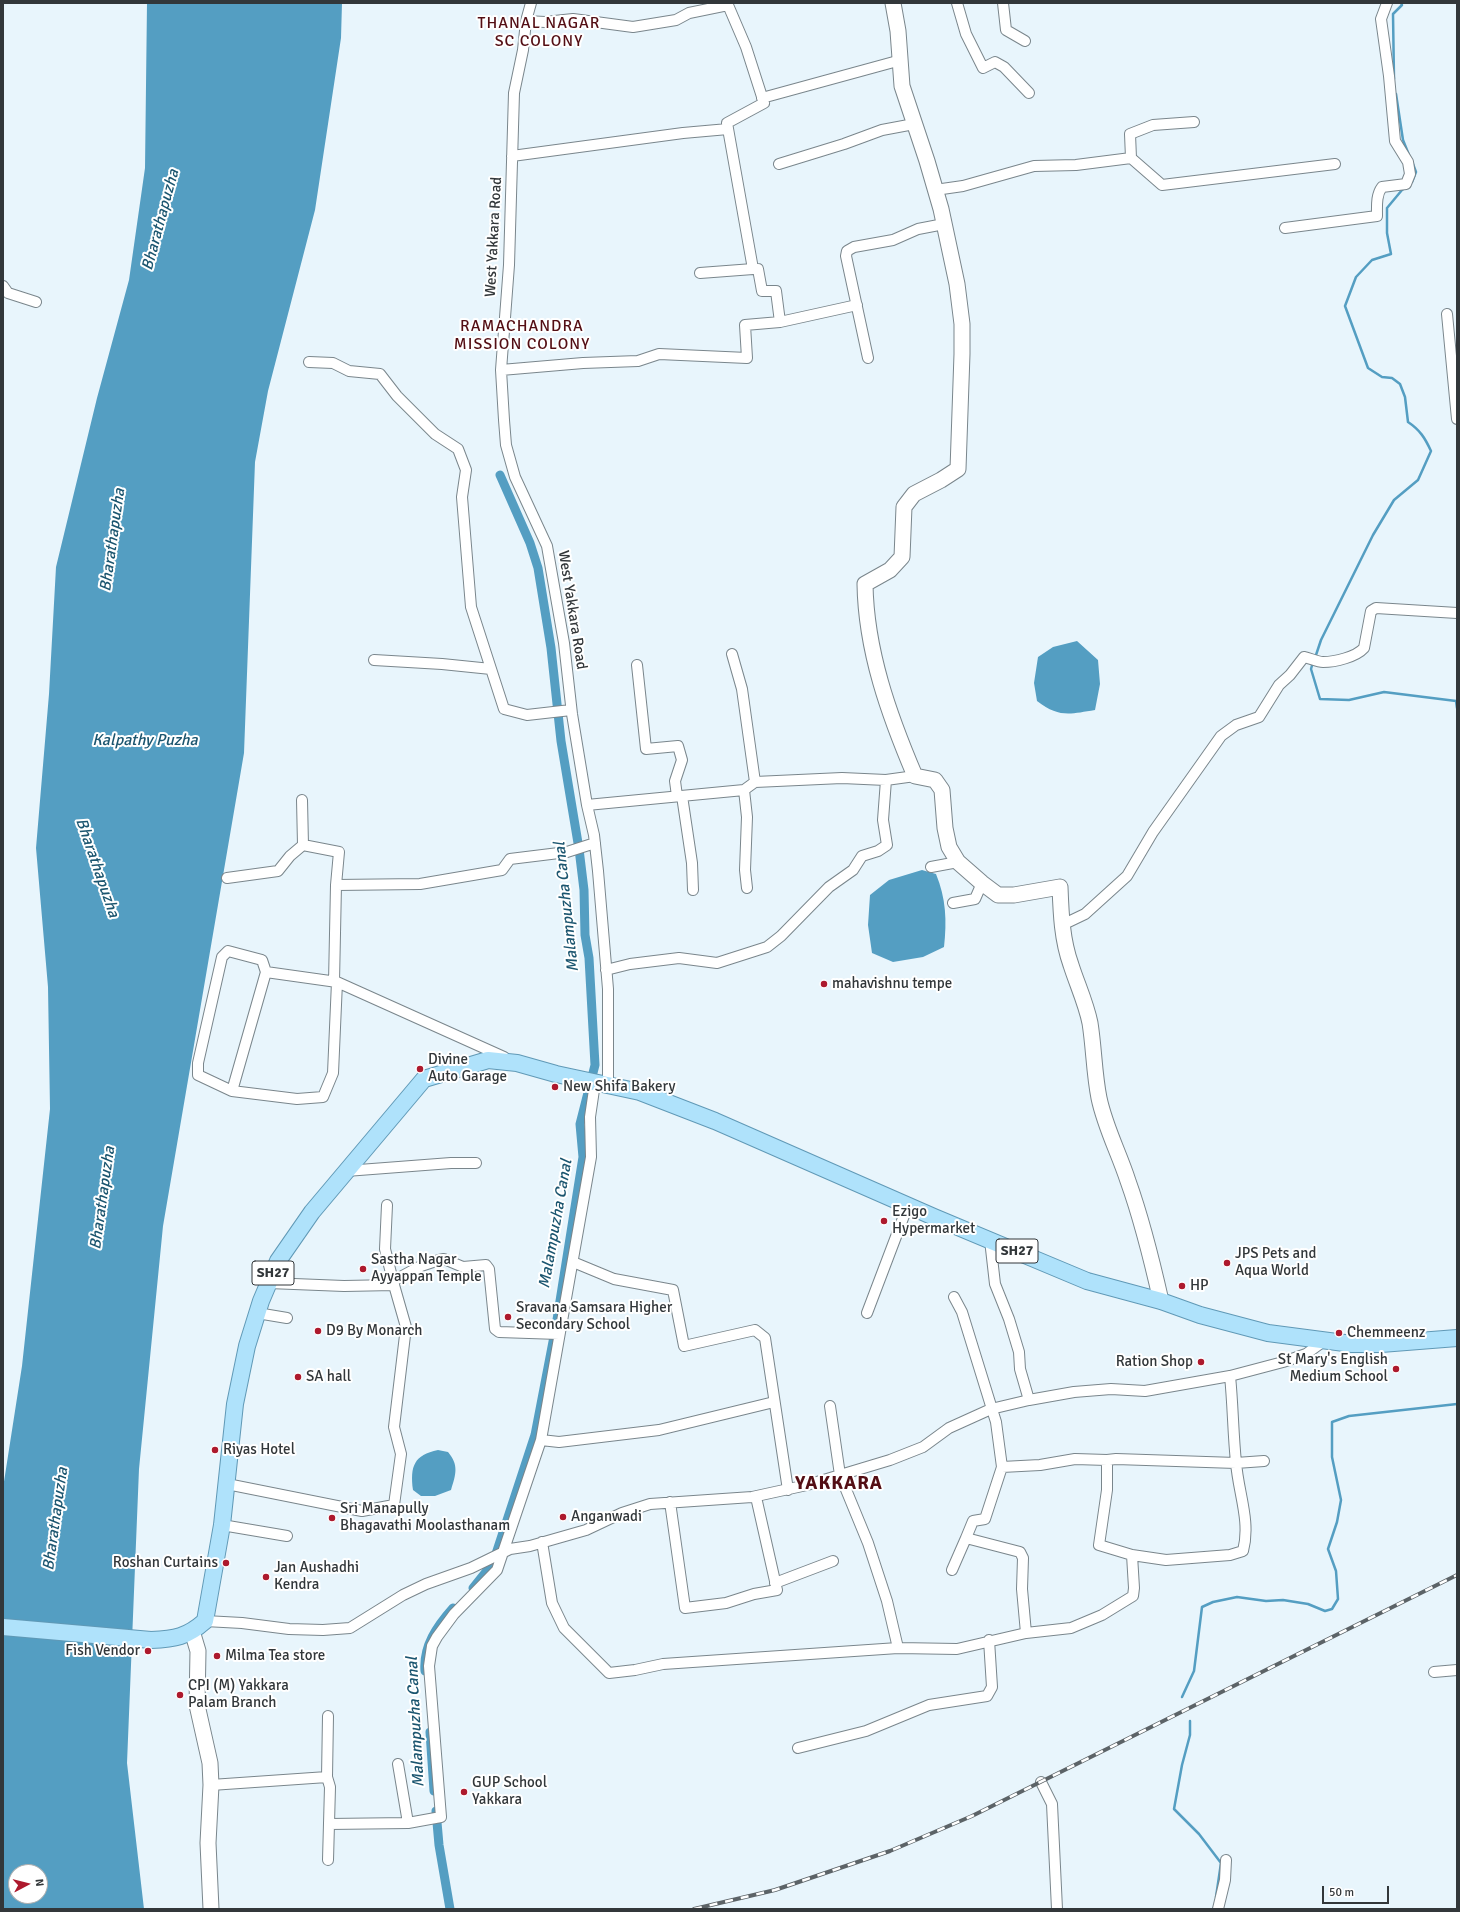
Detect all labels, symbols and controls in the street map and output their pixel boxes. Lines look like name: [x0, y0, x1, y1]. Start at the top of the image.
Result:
district label: THANAL NAGAR SC COLONY: [478, 14, 600, 52]
water label: Bharathapuzha: [138, 167, 184, 273]
street label: West Yakkara Road: [482, 176, 506, 298]
district label: RAMACHANDRA MISSION COLONY: [454, 317, 590, 355]
water label: Bharathapuzha: [96, 487, 130, 593]
street label: West Yakkara Road: [554, 549, 590, 671]
water label: Kalpathy Puzha: [92, 731, 198, 751]
water label: Bharathapuzha: [71, 816, 123, 920]
water label: Malampuzha Canal: [551, 841, 583, 973]
place label: mahavishnu tempe: [832, 975, 952, 993]
marker: mahavishnu tempe: [819, 979, 829, 989]
place label: Divine Auto Garage: [428, 1051, 507, 1086]
marker: Divine Auto Garage: [415, 1064, 425, 1074]
place label: New Shifa Bakery: [563, 1078, 675, 1096]
marker: New Shifa Bakery: [550, 1082, 560, 1092]
water label: Bharathapuzha: [86, 1145, 120, 1251]
water label: Malampuzha Canal: [535, 1158, 577, 1290]
place label: Ezigo Hypermarket: [892, 1203, 975, 1238]
marker: Ezigo Hypermarket: [879, 1216, 889, 1226]
road number: SH27: [996, 1239, 1038, 1263]
place label: JPS Pets and Aqua World: [1235, 1245, 1316, 1280]
place label: Sastha Nagar Ayyappan Temple: [371, 1251, 482, 1286]
marker: JPS Pets and Aqua World: [1222, 1258, 1232, 1268]
road number: SH27: [252, 1261, 294, 1285]
marker: Sastha Nagar Ayyappan Temple: [358, 1264, 368, 1274]
place label: HP: [1190, 1277, 1209, 1295]
marker: HP: [1177, 1281, 1187, 1291]
place label: Sravana Samsara Higher Secondary School: [516, 1299, 672, 1334]
marker: Sravana Samsara Higher Secondary School: [503, 1312, 513, 1322]
place label: D9 By Monarch: [326, 1322, 422, 1340]
place label: Chemmeenz: [1347, 1324, 1426, 1342]
marker: D9 By Monarch: [313, 1326, 323, 1336]
marker: Chemmeenz: [1334, 1328, 1344, 1338]
place label: St Mary's English Medium School: [1278, 1351, 1388, 1386]
place label: Ration Shop: [1116, 1353, 1193, 1371]
marker: Ration Shop: [1196, 1357, 1206, 1367]
marker: St Mary's English Medium School: [1391, 1364, 1401, 1374]
place label: SA hall: [306, 1368, 351, 1386]
marker: SA hall: [293, 1372, 303, 1382]
place label: Riyas Hotel: [223, 1441, 295, 1459]
marker: Riyas Hotel: [210, 1445, 220, 1455]
water label: Bharathapuzha: [39, 1466, 73, 1572]
district label: YAKKARA: [795, 1473, 883, 1495]
place label: Sri Manapully Bhagavathi Moolasthanam: [340, 1500, 510, 1535]
place label: Anganwadi: [571, 1508, 642, 1526]
marker: Anganwadi: [558, 1512, 568, 1522]
marker: Sri Manapully Bhagavathi Moolasthanam: [327, 1513, 337, 1523]
place label: Roshan Curtains: [113, 1554, 218, 1572]
marker: Roshan Curtains: [221, 1558, 231, 1568]
place label: Jan Aushadhi Kendra: [274, 1559, 359, 1594]
marker: Jan Aushadhi Kendra: [261, 1572, 271, 1582]
place label: Fish Vendor: [65, 1642, 140, 1660]
marker: Fish Vendor: [143, 1646, 153, 1656]
place label: Milma Tea store: [225, 1647, 325, 1665]
marker: Milma Tea store: [212, 1651, 222, 1661]
water label: Malampuzha Canal: [403, 1656, 429, 1788]
place label: CPI (M) Yakkara Palam Branch: [188, 1677, 289, 1712]
marker: CPI (M) Yakkara Palam Branch: [175, 1690, 185, 1700]
place label: GUP School Yakkara: [472, 1774, 547, 1809]
marker: GUP School Yakkara: [459, 1787, 469, 1797]
north arrow: [8, 1864, 48, 1904]
text: N: [32, 1878, 46, 1887]
scale bar: [1324, 1878, 1391, 1904]
text: 50 m: [1329, 1885, 1354, 1900]

